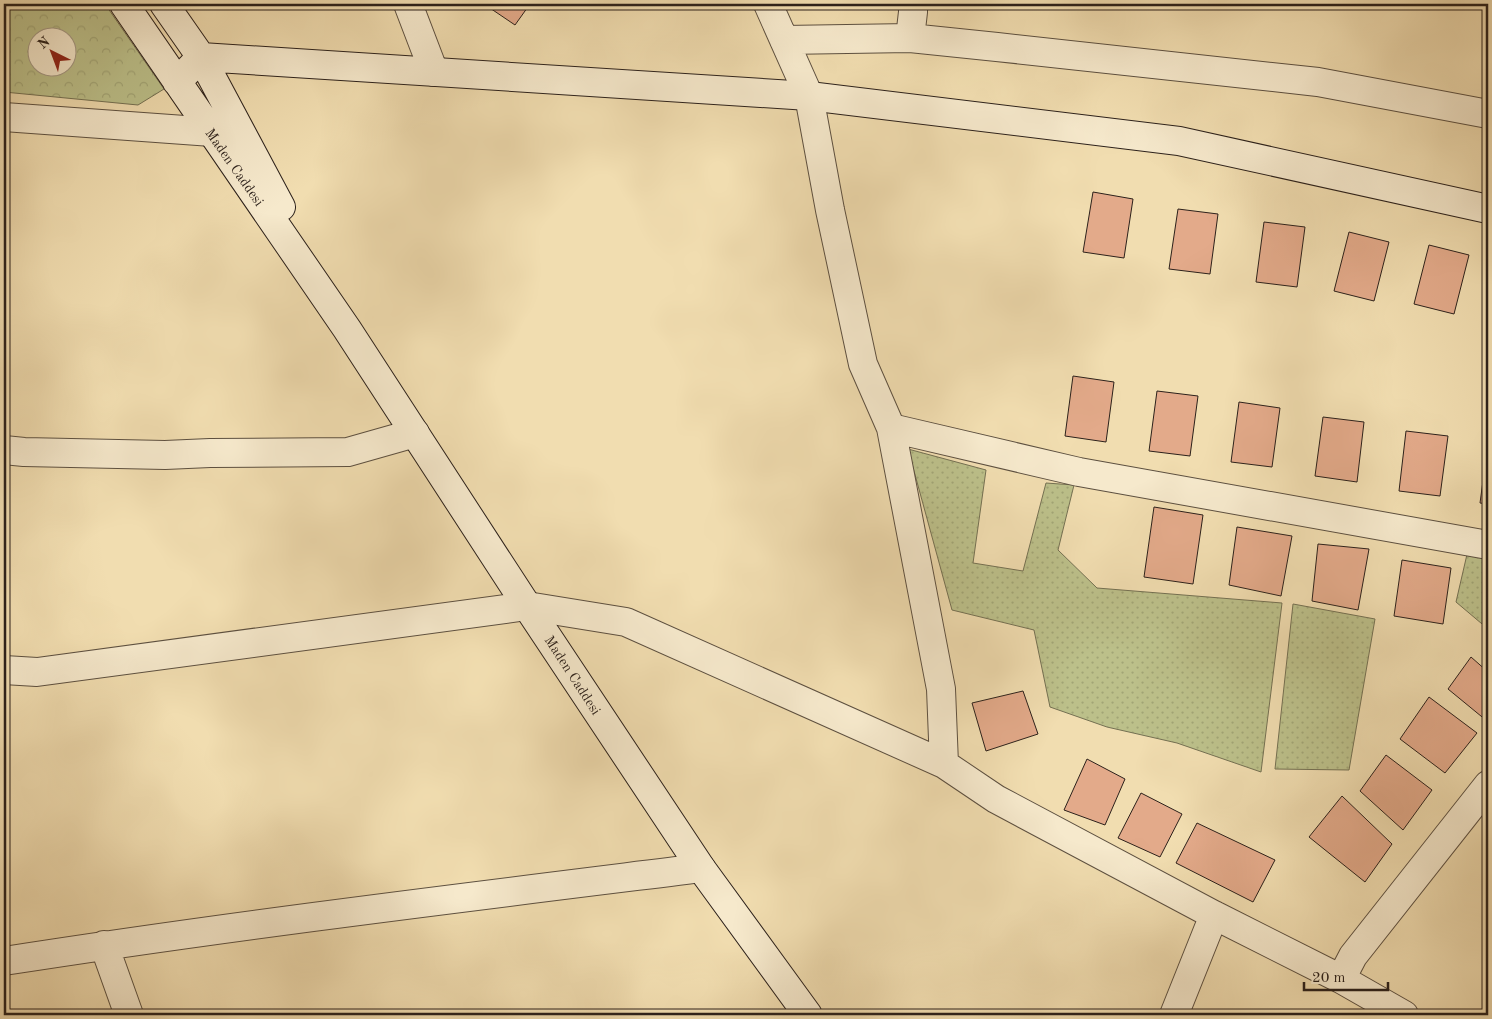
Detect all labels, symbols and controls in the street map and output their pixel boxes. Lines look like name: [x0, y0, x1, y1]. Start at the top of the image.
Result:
north arrow: [28, 28, 78, 78]
text: N: [35, 34, 53, 52]
street label: Maden Caddesi: [202, 126, 266, 209]
street label: Maden Caddesi: [541, 634, 603, 718]
scale bar: [1304, 959, 1388, 991]
text: 20 m: [1312, 971, 1346, 986]

